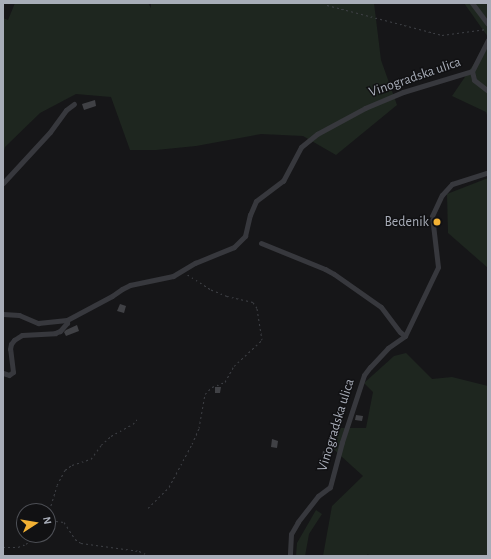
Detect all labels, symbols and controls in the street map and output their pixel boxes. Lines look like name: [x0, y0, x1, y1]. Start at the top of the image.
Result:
street label: Vinogradska ulica: [367, 53, 463, 101]
place label: Bedenik: [384, 214, 429, 230]
marker: Bedenik: [432, 217, 442, 227]
street label: Vinogradska ulica: [314, 377, 358, 473]
north arrow: [16, 503, 56, 543]
text: N: [41, 516, 53, 525]

